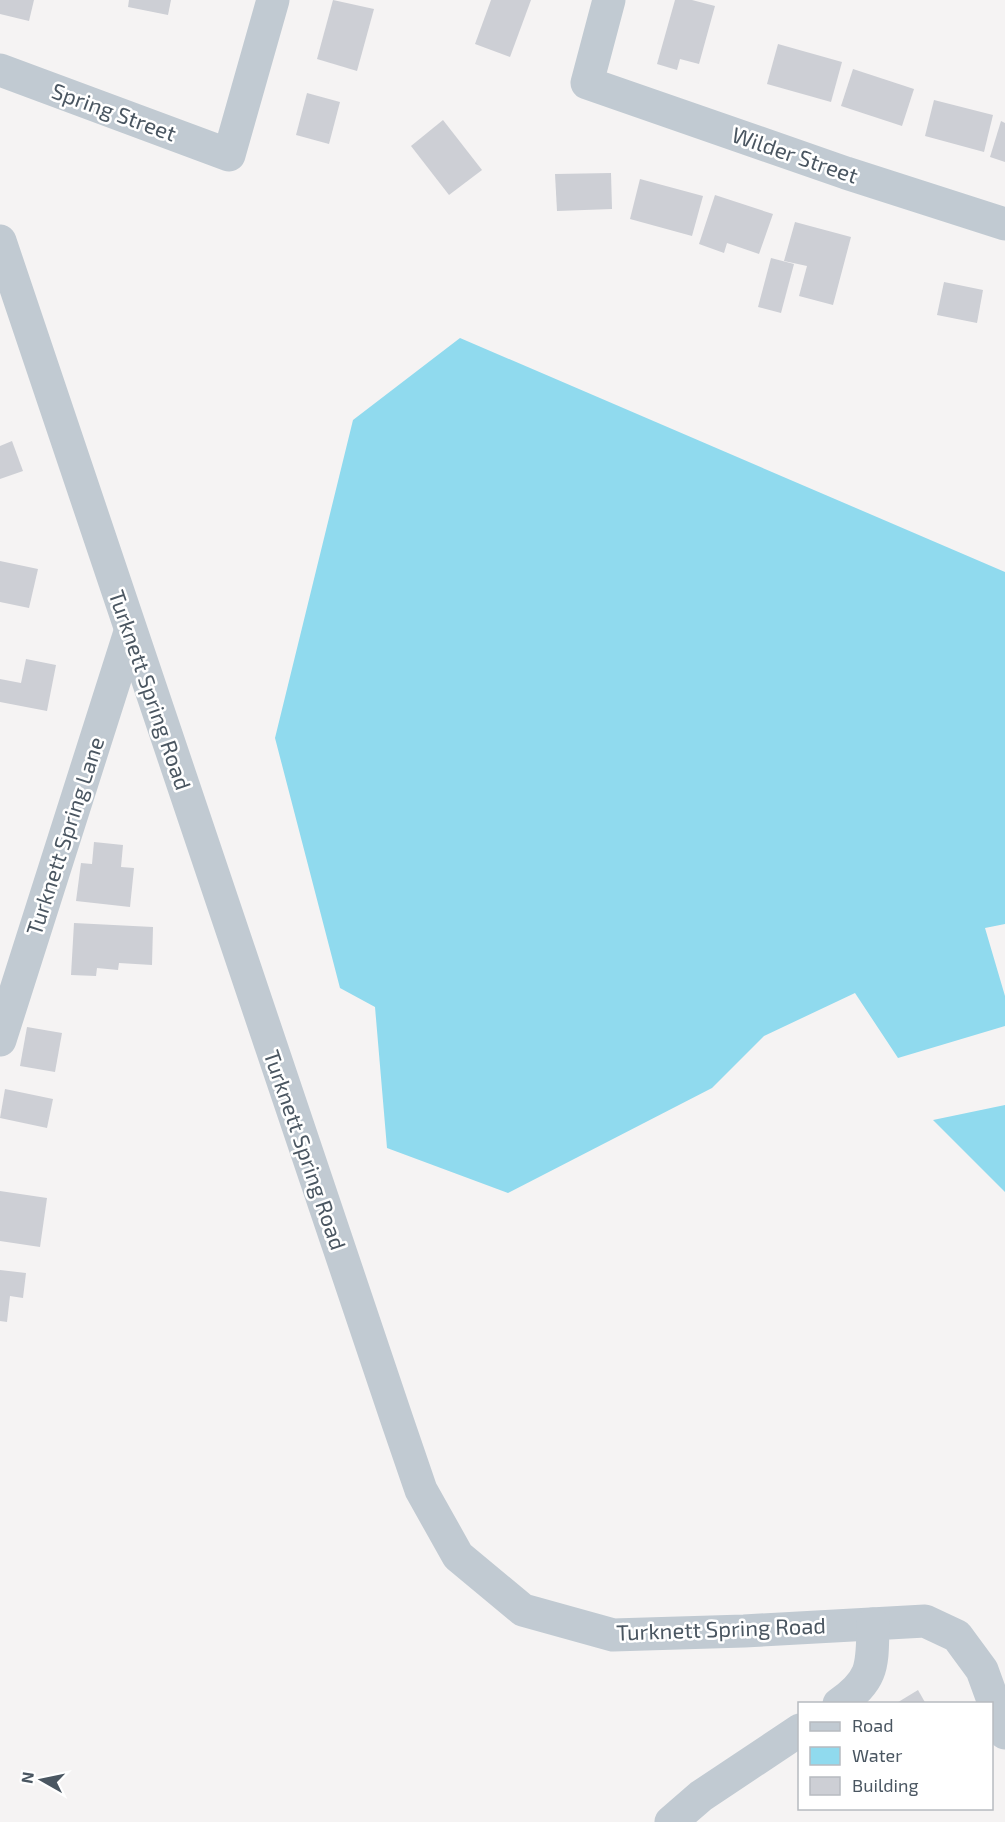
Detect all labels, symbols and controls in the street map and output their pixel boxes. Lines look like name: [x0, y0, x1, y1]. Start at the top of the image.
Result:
street label: Spring Street: [49, 77, 180, 146]
street label: Wilder Street: [729, 120, 862, 188]
street label: Turknett Spring Road: [105, 586, 197, 793]
street label: Turknett Spring Lane: [20, 733, 108, 938]
street label: Turknett Spring Road: [260, 1046, 352, 1253]
street label: Turknett Spring Road: [616, 1611, 826, 1645]
legend: [798, 1702, 993, 1810]
text: Road: [852, 1714, 893, 1736]
text: Water: [852, 1744, 902, 1766]
north arrow: [12, 1750, 72, 1810]
text: N: [16, 1770, 37, 1785]
text: Building: [852, 1774, 919, 1796]

